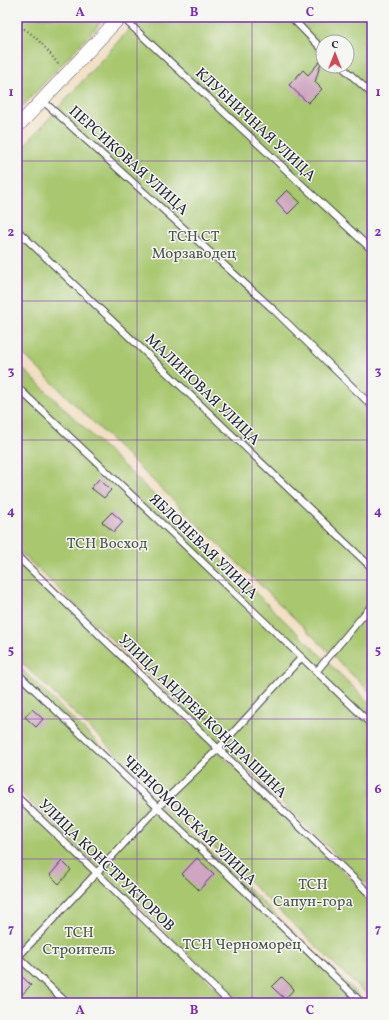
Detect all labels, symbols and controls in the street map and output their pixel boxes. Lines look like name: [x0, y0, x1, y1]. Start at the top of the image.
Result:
text: A: [75, 4, 85, 22]
text: B: [190, 4, 199, 22]
text: C: [306, 4, 314, 22]
north arrow: [315, 34, 355, 74]
text: С: [331, 38, 339, 53]
street label: КЛУБНИЧНАЯ УЛИЦА: [190, 63, 320, 187]
text: 1: [8, 84, 14, 102]
text: 1: [375, 84, 381, 102]
street label: ПЕРСИКОВАЯ УЛИЦА: [64, 102, 193, 221]
text: 2: [8, 224, 15, 242]
text: 2: [375, 224, 382, 242]
park label: ТСН СТ Морзаводец: [152, 227, 237, 265]
street label: МАЛИНОВАЯ УЛИЦА: [140, 330, 264, 451]
text: 3: [8, 363, 15, 381]
text: 3: [375, 363, 382, 381]
street label: ЯБЛОНЕВАЯ УЛИЦА: [144, 490, 262, 605]
text: 4: [7, 503, 15, 521]
text: 4: [374, 503, 382, 521]
park label: ТСН Восход: [67, 534, 148, 555]
street label: УЛИЦА АНДРЕЯ КОНДРАШИНА: [113, 630, 291, 804]
text: 5: [8, 642, 14, 660]
text: 5: [375, 642, 381, 660]
street label: ЧЕРНОМОРСКАЯ УЛИЦА: [117, 751, 261, 891]
text: 6: [7, 781, 15, 799]
text: 6: [374, 781, 382, 799]
street label: УЛИЦА КОНСТРУКТОРОВ: [33, 795, 179, 937]
park label: ТСН Сапун-гора: [273, 875, 353, 913]
text: 7: [8, 921, 14, 939]
text: 7: [375, 921, 381, 939]
park label: ТСН Строитель: [43, 923, 115, 961]
park label: ТСН Черноморец: [182, 935, 302, 956]
text: A: [75, 1002, 85, 1020]
text: B: [190, 1002, 199, 1020]
text: C: [306, 1002, 314, 1020]

